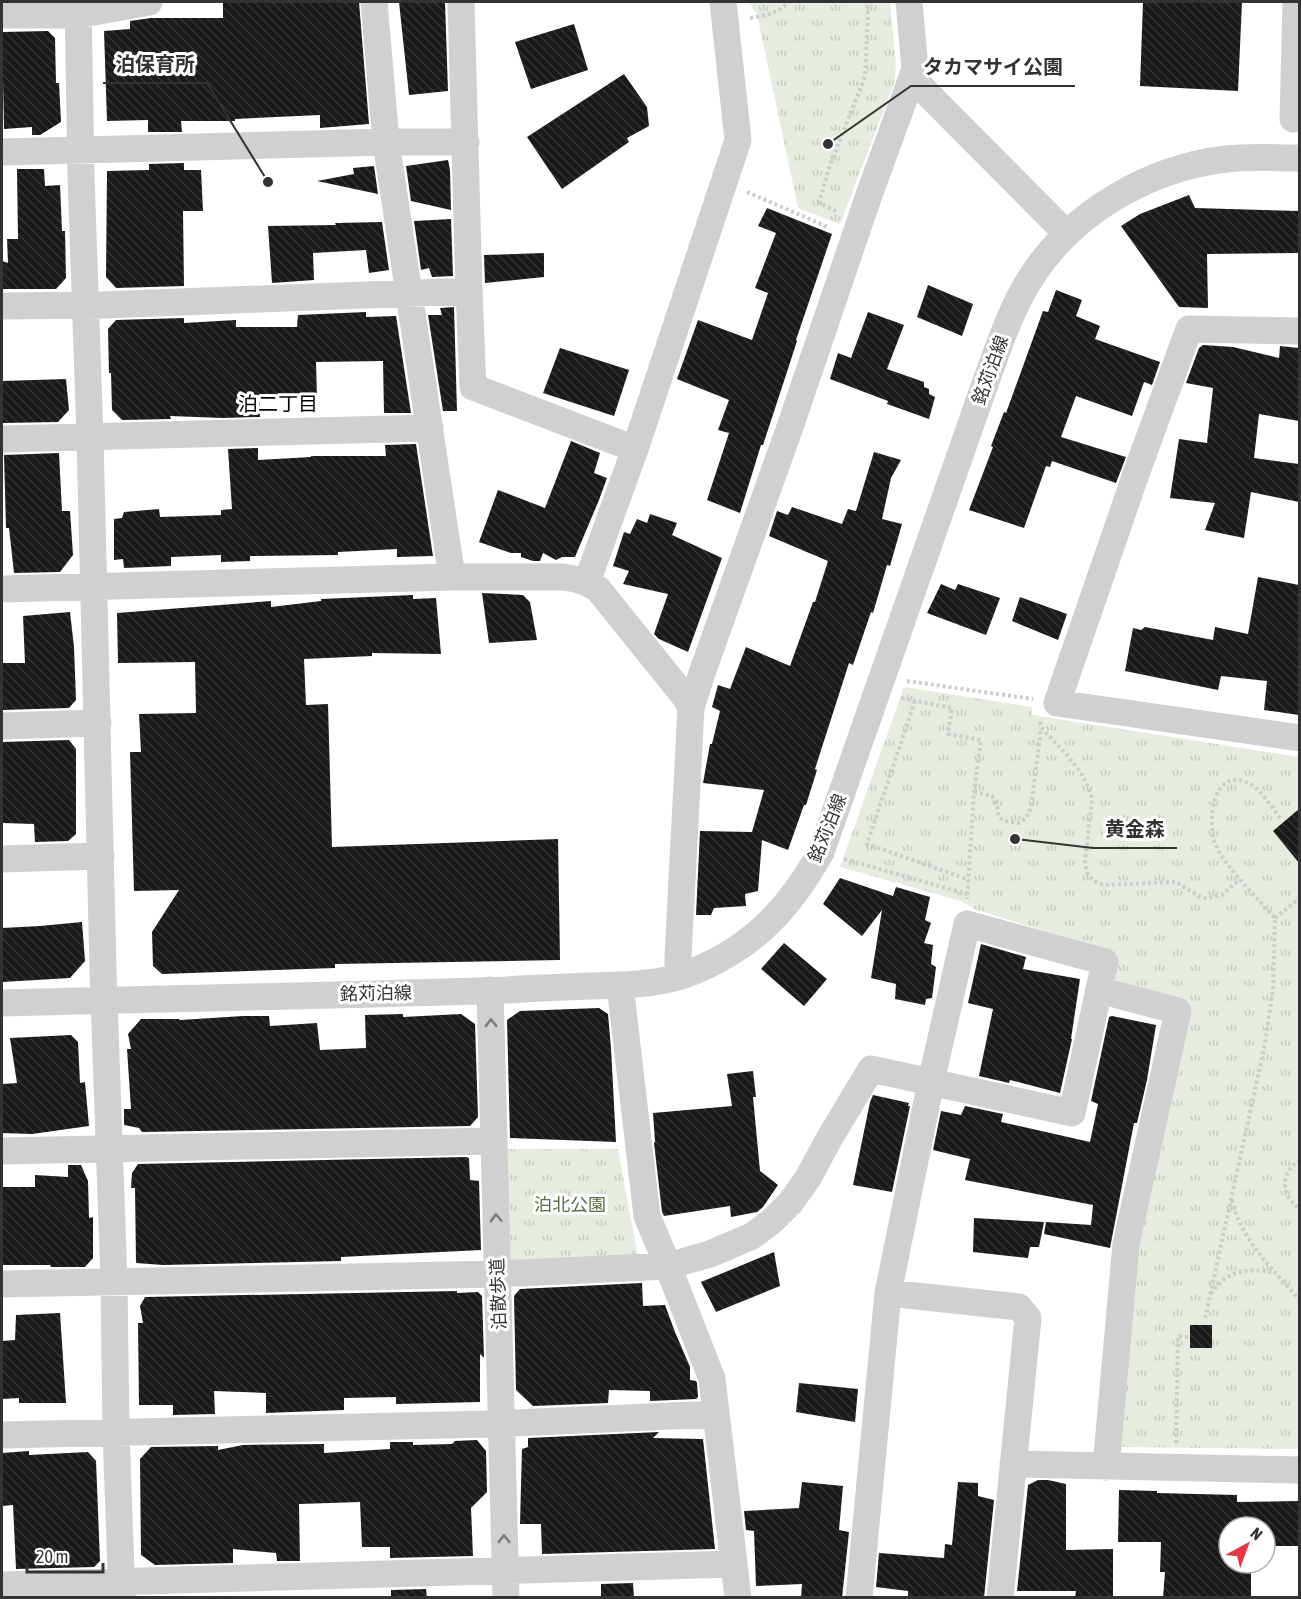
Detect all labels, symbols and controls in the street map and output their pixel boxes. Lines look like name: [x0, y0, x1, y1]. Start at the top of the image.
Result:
callout: 泊保育所: [103, 45, 207, 83]
callout: タカマサイ公園: [911, 48, 1075, 86]
text: 泊保育所: [115, 52, 195, 75]
text: タカマサイ公園: [923, 55, 1063, 78]
street label: 銘苅泊線: [968, 333, 1012, 407]
district label: 泊二丁目: [238, 392, 318, 415]
street label: 銘苅泊線: [804, 791, 850, 865]
callout: 黄金森: [1093, 810, 1177, 848]
text: 黄金森: [1105, 817, 1165, 840]
street label: 銘苅泊線: [340, 982, 412, 1004]
one-way arrow: [485, 1019, 497, 1028]
park label: 泊北公園: [534, 1194, 606, 1215]
one-way arrow: [490, 1214, 502, 1223]
street label: 泊散歩道: [486, 1258, 510, 1330]
north arrow: [1217, 1515, 1277, 1575]
text: N: [1247, 1524, 1266, 1544]
one-way arrow: [498, 1535, 511, 1544]
scale bar: [27, 1536, 104, 1574]
text: 20 m: [36, 1546, 68, 1567]

